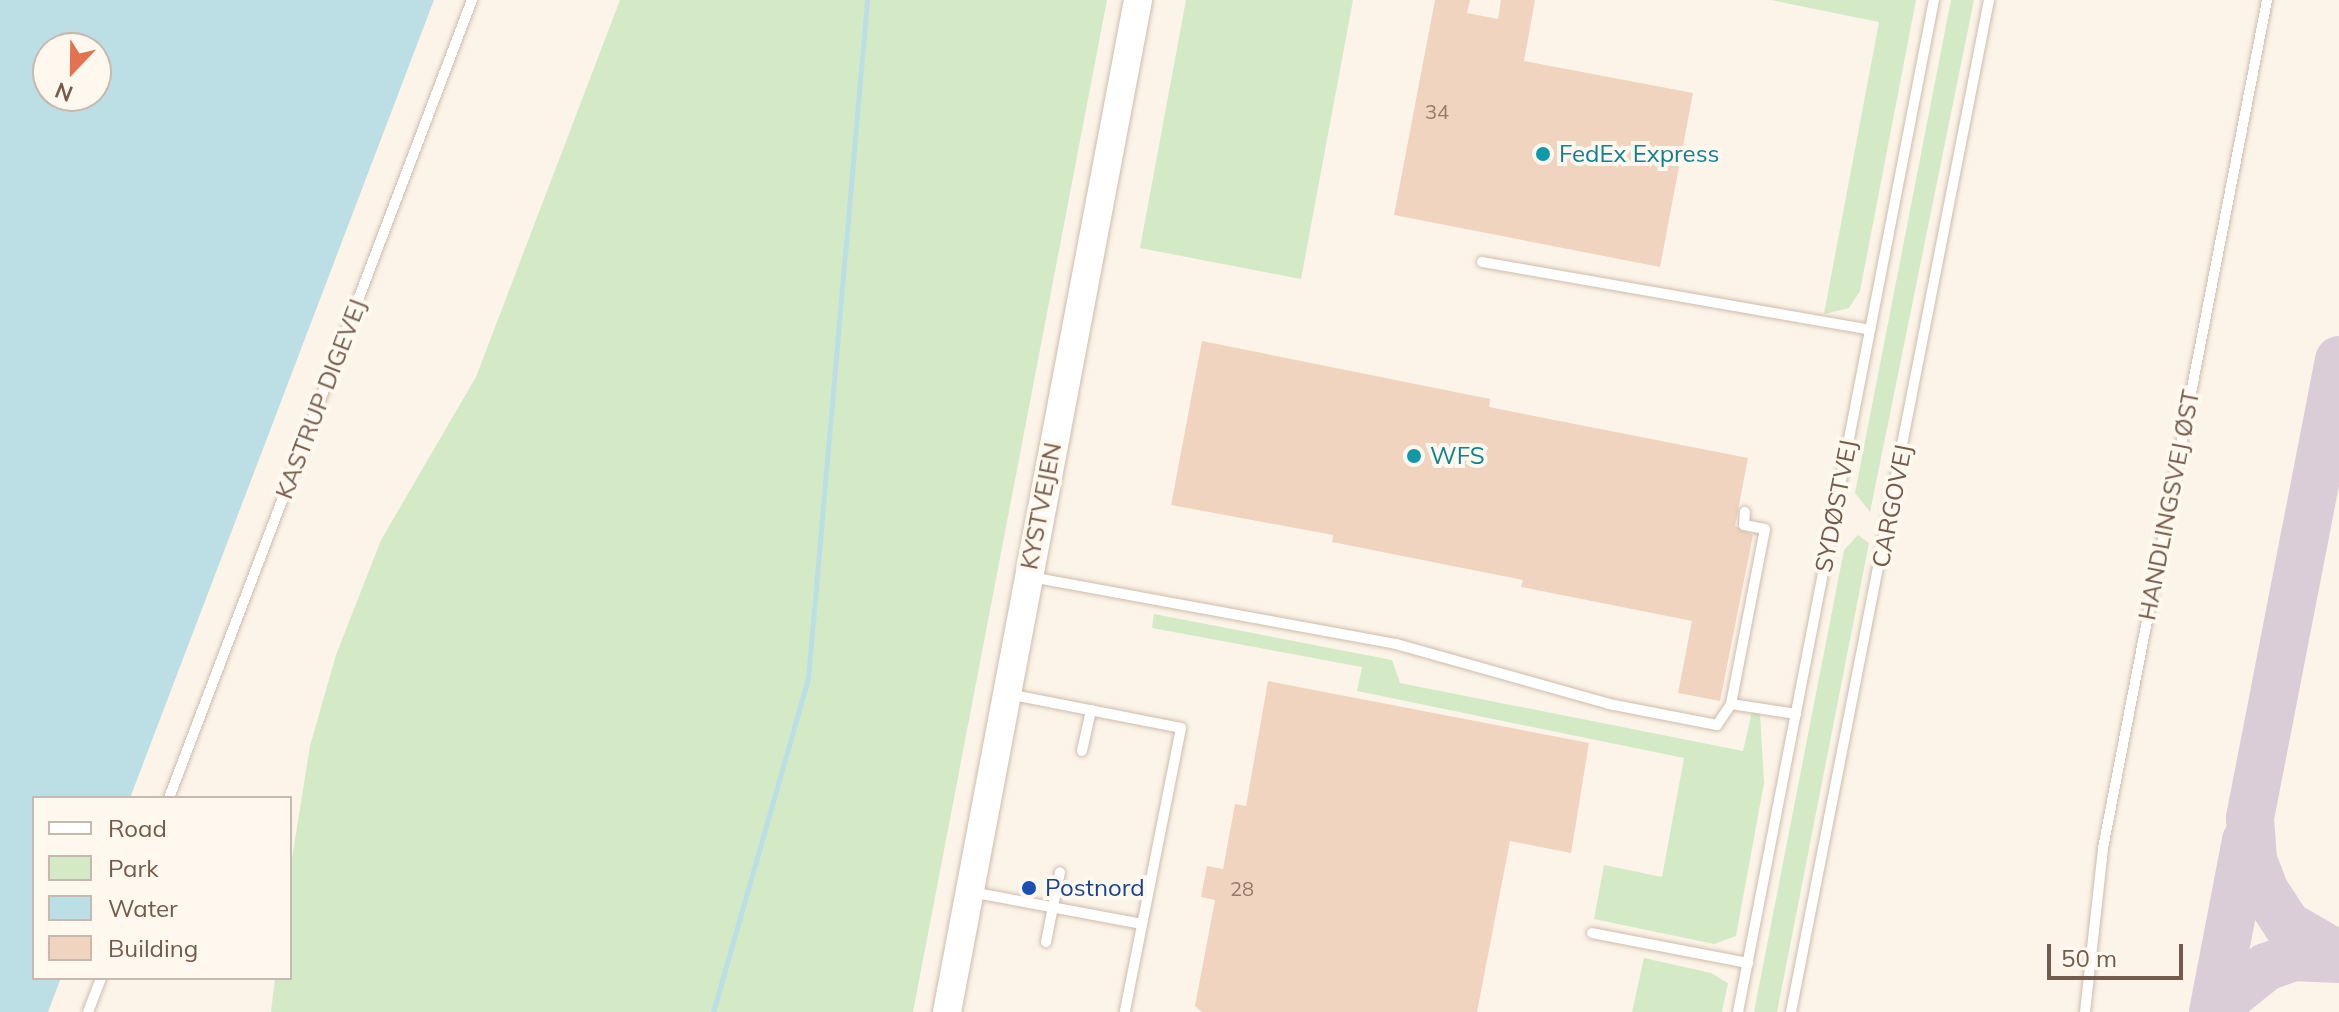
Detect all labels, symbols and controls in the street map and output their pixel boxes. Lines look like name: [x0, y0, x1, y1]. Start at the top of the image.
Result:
north arrow: [32, 32, 112, 112]
text: N: [51, 76, 77, 108]
house number: 34: [1425, 99, 1449, 123]
place label: FedEx Express: [1559, 140, 1719, 168]
marker: FedEx Express: [1534, 145, 1552, 163]
street label: KASTRUP DIGEVEJ: [270, 295, 372, 503]
street label: HANDLINGSVEJ ØST: [2133, 387, 2205, 623]
street label: SYDØSTVEJ: [1809, 437, 1863, 575]
street label: KYSTVEJEN: [1015, 440, 1067, 572]
place label: WFS: [1430, 442, 1485, 470]
street label: CARGOVEJ: [1866, 442, 1918, 570]
marker: WFS: [1405, 447, 1423, 465]
legend: [32, 796, 292, 980]
text: Road: [108, 813, 167, 843]
text: Park: [108, 853, 159, 883]
place label: Postnord: [1045, 874, 1145, 902]
house number: 28: [1230, 876, 1254, 900]
marker: Postnord: [1020, 879, 1038, 897]
text: Water: [108, 893, 178, 923]
scale bar: [2051, 928, 2187, 978]
text: Building: [108, 933, 198, 963]
text: 50 m: [2061, 943, 2117, 973]

